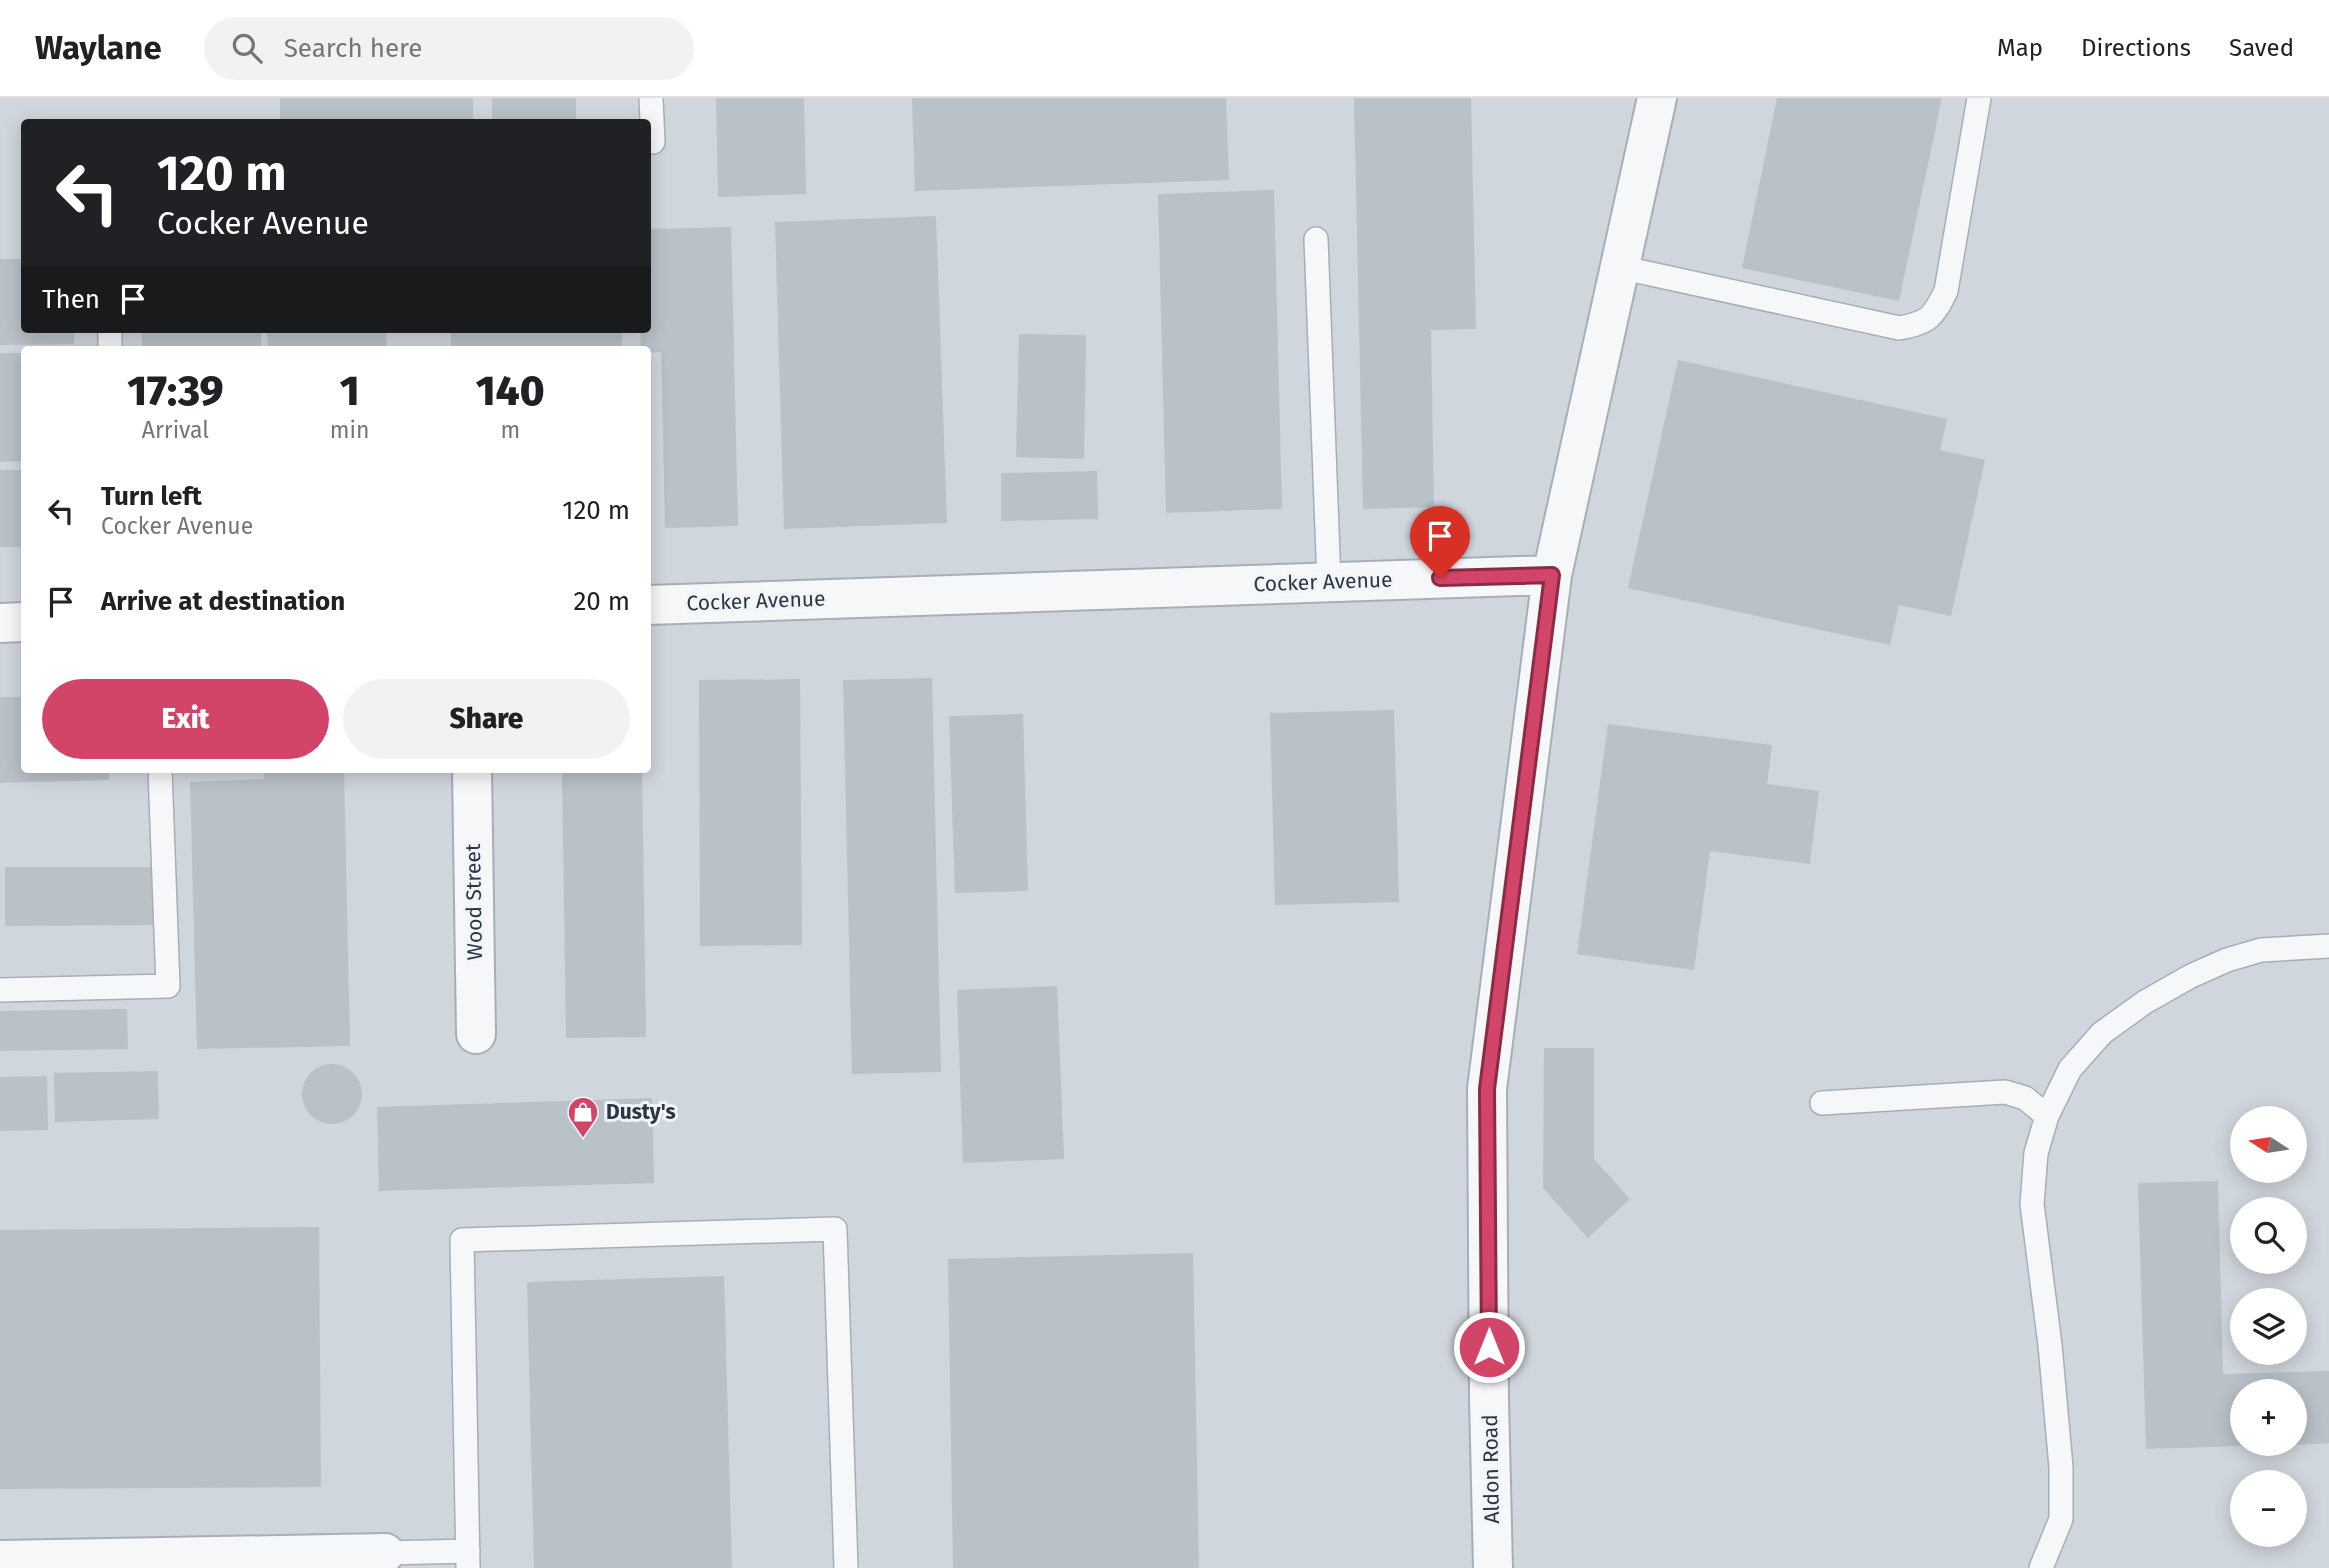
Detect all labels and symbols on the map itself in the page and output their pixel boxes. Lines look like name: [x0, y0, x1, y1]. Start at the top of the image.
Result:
pin: [1410, 506, 1470, 578]
street label: Cocker Avenue: [1253, 567, 1393, 597]
street label: Cocker Avenue: [686, 586, 826, 616]
street label: Wood Street: [460, 843, 488, 961]
shop icon: Dusty's: [566, 1095, 600, 1139]
place label: Dusty's: [606, 1099, 676, 1125]
north arrow: [2230, 1106, 2306, 1183]
position arrow: [1452, 1310, 1526, 1384]
street label: Aldon Road: [1477, 1414, 1505, 1524]

